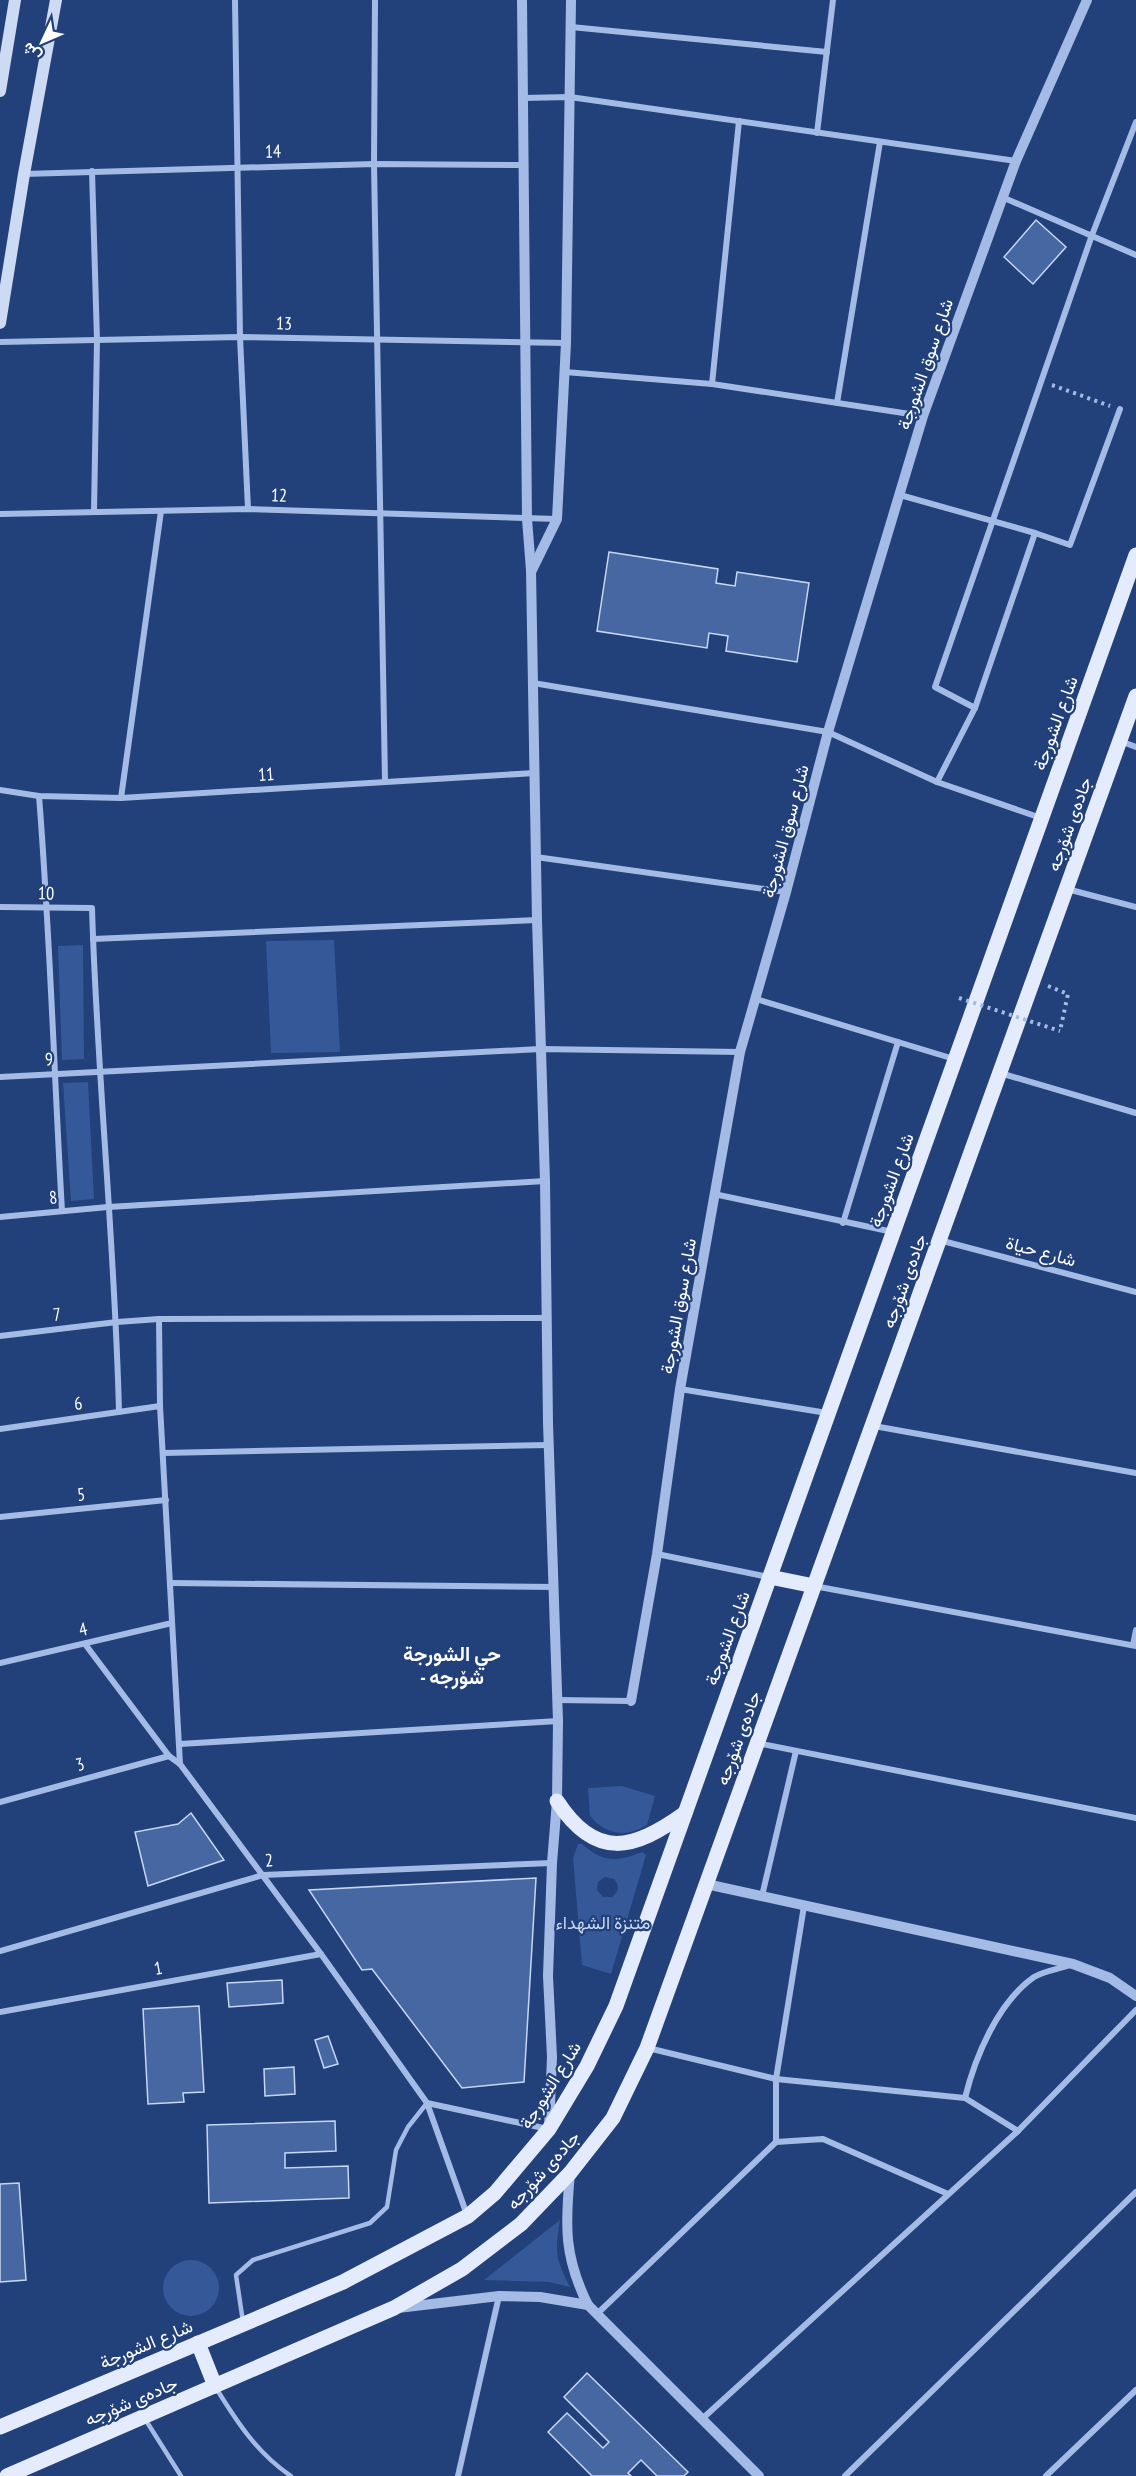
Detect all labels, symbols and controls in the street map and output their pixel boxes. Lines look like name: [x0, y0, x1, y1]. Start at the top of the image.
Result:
north arrow: [12, 12, 72, 72]
text: ش: [17, 39, 45, 66]
street label: 14: [265, 139, 281, 163]
street label: شارع سوق الشورجة: [892, 295, 959, 433]
street label: 13: [276, 311, 292, 335]
street label: 12: [271, 483, 287, 507]
street label: شارع الشورجة: [1027, 673, 1084, 774]
street label: 11: [257, 762, 275, 786]
street label: شارع سوق الشورجة: [756, 762, 815, 901]
street label: جادەی شۆرجە: [1041, 774, 1097, 874]
street label: 10: [38, 881, 54, 905]
street label: 9: [44, 1047, 54, 1071]
street label: شارع الشورجة: [863, 1130, 920, 1231]
street label: 8: [48, 1185, 58, 1209]
street label: جادەی شۆرجە: [876, 1231, 932, 1331]
street label: شارع حياة: [1003, 1231, 1079, 1272]
street label: شارع سوق الشورجة: [655, 1236, 702, 1376]
street label: 7: [52, 1302, 62, 1326]
street label: 6: [72, 1391, 84, 1415]
street label: 5: [76, 1482, 86, 1506]
street label: شارع الشورجة: [699, 1588, 756, 1689]
street label: 4: [76, 1617, 90, 1641]
district label: حي الشورجة - شۆرجە: [403, 1641, 501, 1690]
street label: جادەی شۆرجە: [710, 1688, 766, 1788]
street label: 3: [73, 1752, 87, 1776]
street label: 2: [264, 1848, 274, 1872]
park label: متنزة الشهداء: [556, 1911, 650, 1934]
street label: 1: [152, 1956, 164, 1980]
street label: شارع الشورجة: [514, 2037, 587, 2133]
street label: جادەی شۆرجە: [501, 2126, 585, 2214]
street label: شارع الشورجة: [96, 2314, 196, 2375]
street label: جادەی شۆرجە: [81, 2371, 181, 2431]

